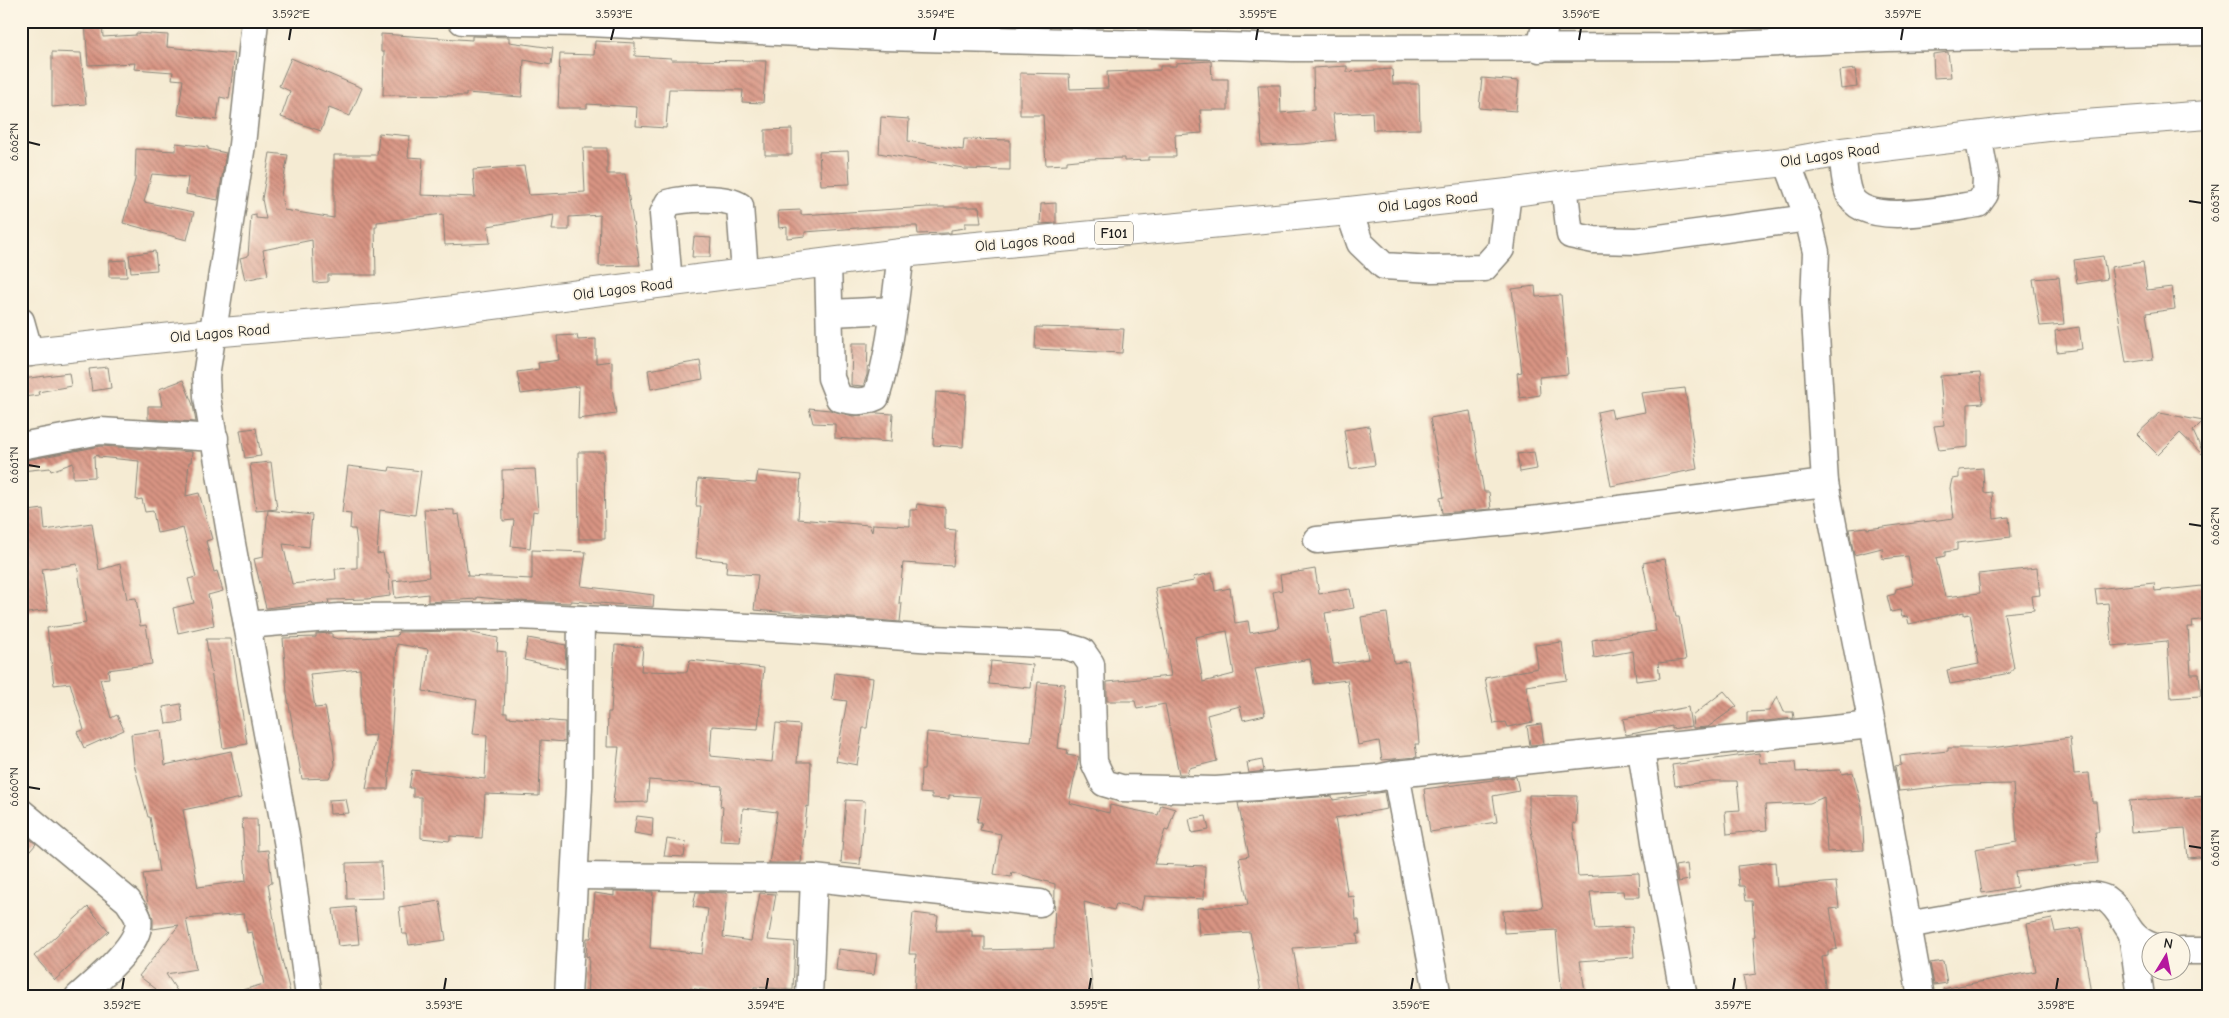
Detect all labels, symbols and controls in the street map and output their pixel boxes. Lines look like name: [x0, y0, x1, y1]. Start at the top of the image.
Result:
text: 3.592°E: [272, 7, 310, 21]
text: 3.593°E: [595, 7, 633, 21]
text: 3.594°E: [918, 7, 954, 21]
text: 3.595°E: [1239, 7, 1277, 21]
text: 3.596°E: [1562, 7, 1600, 21]
text: 3.597°E: [1885, 7, 1921, 21]
text: 6.662°N: [7, 123, 21, 161]
street label: Old Lagos Road: [1779, 139, 1881, 171]
text: 6.663°N: [2208, 184, 2222, 222]
street label: Old Lagos Road: [1377, 188, 1479, 216]
road number: F101: [1095, 222, 1133, 244]
street label: Old Lagos Road: [974, 229, 1076, 255]
street label: Old Lagos Road: [572, 274, 674, 304]
street label: Old Lagos Road: [169, 320, 271, 346]
text: 6.661°N: [7, 447, 21, 483]
text: 6.662°N: [2208, 507, 2222, 545]
text: 6.660°N: [7, 767, 21, 807]
text: 6.661°N: [2208, 830, 2222, 866]
north arrow: [2142, 930, 2192, 980]
text: N: [2162, 935, 2174, 953]
text: 3.592°E: [103, 998, 141, 1012]
text: 3.593°E: [425, 998, 463, 1012]
text: 3.594°E: [748, 998, 784, 1012]
text: 3.595°E: [1070, 998, 1108, 1012]
text: 3.596°E: [1392, 998, 1430, 1012]
text: 3.597°E: [1715, 998, 1751, 1012]
text: 3.598°E: [2037, 998, 2075, 1012]

